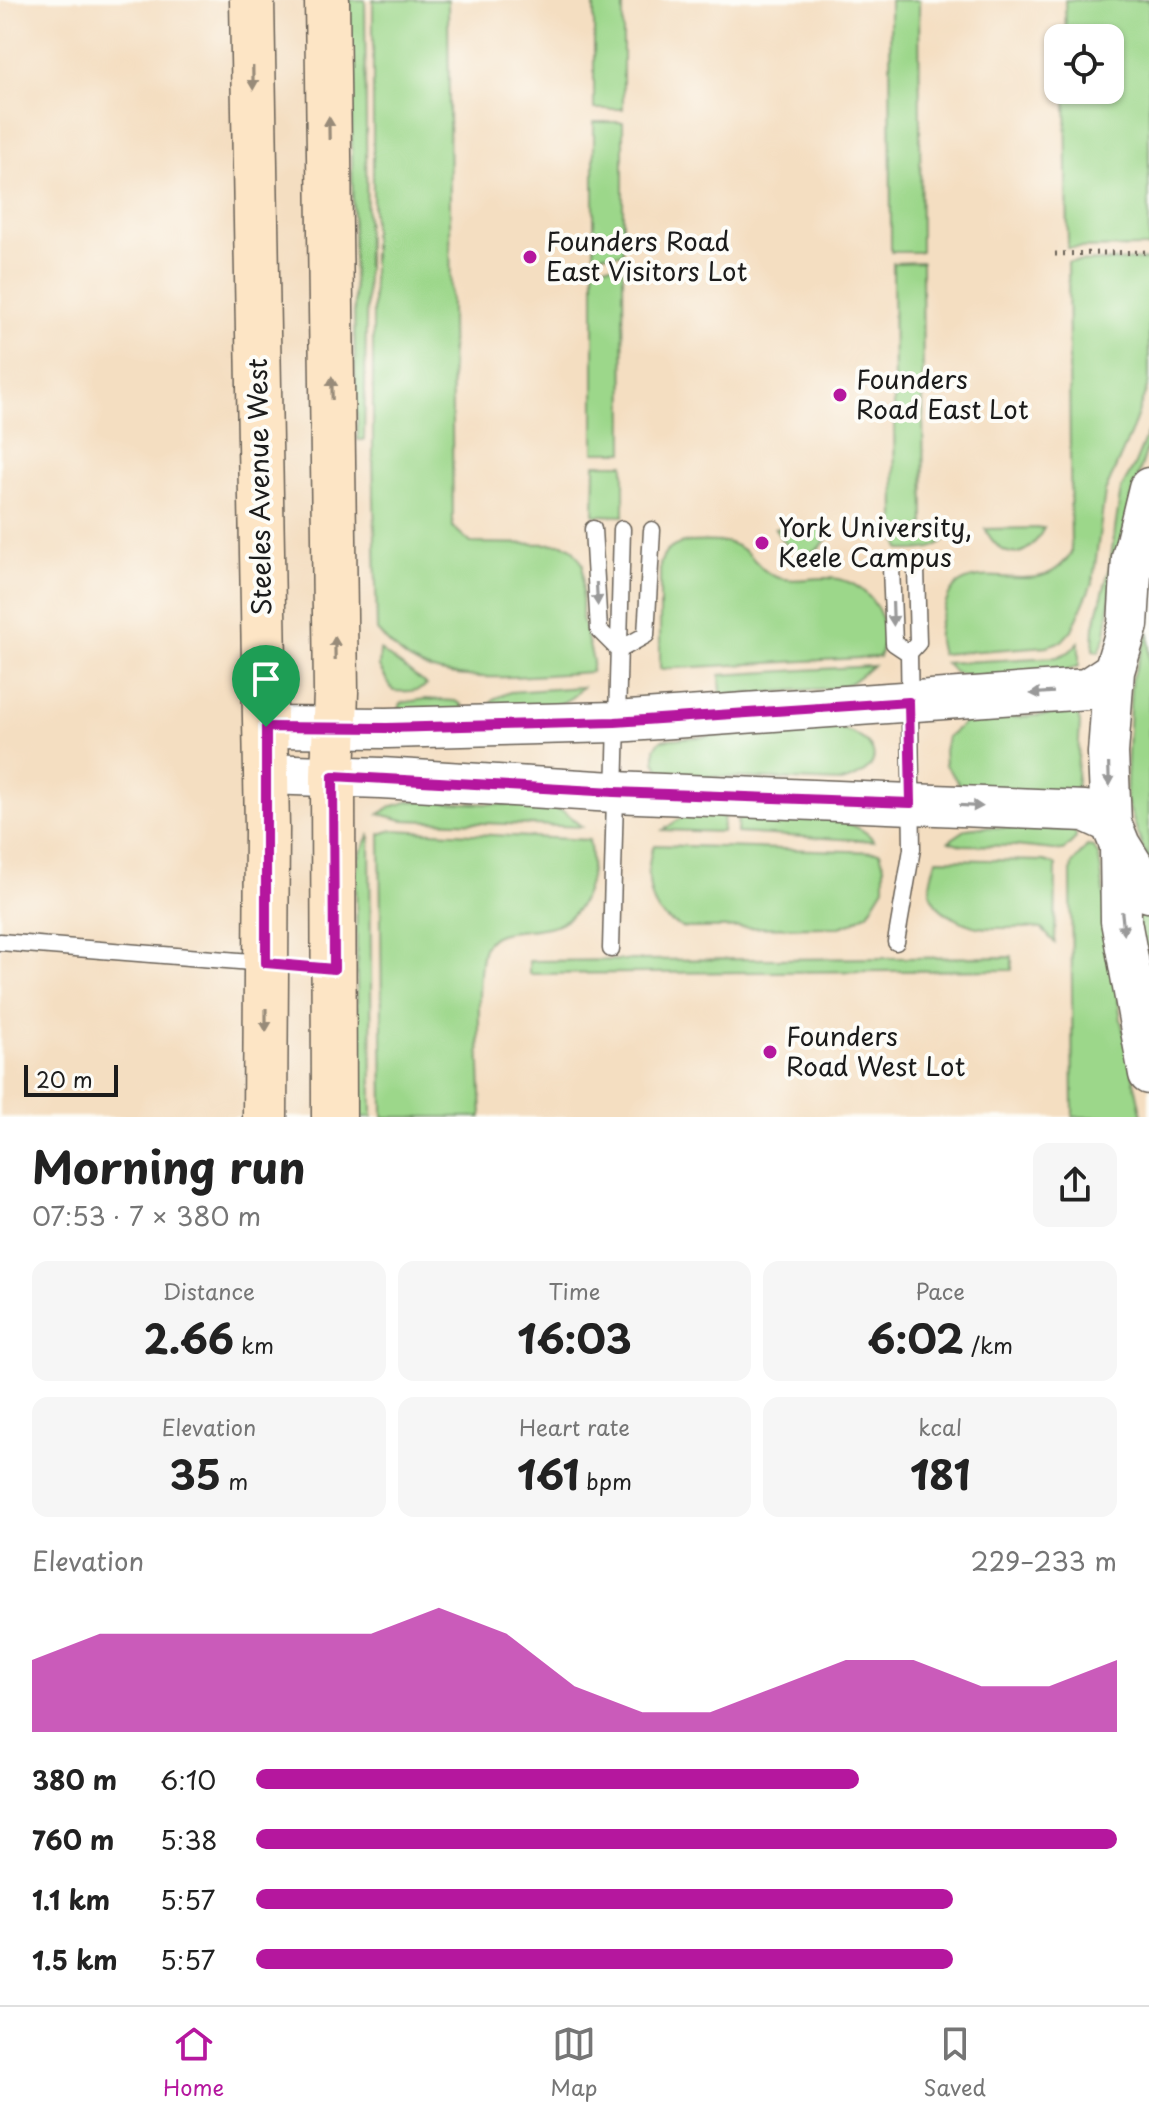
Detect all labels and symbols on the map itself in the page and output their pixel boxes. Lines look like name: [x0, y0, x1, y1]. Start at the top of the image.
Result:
one-way arrow: [247, 66, 260, 91]
one-way arrow: [323, 115, 335, 140]
place label: Founders Road East Visitors Lot: [546, 221, 748, 290]
marker: Founders Road East Visitors Lot: [521, 248, 539, 266]
street label: Steeles Avenue West: [237, 358, 280, 616]
place label: Founders Road East Lot: [856, 359, 1029, 428]
one-way arrow: [326, 375, 338, 400]
marker: Founders Road East Lot: [831, 386, 849, 404]
place label: York University, Keele Campus: [778, 507, 972, 576]
marker: York University, Keele Campus: [753, 534, 771, 552]
one-way arrow: [591, 582, 604, 607]
one-way arrow: [887, 602, 899, 627]
one-way arrow: [329, 635, 342, 660]
pin: [232, 645, 300, 727]
one-way arrow: [1029, 687, 1054, 700]
one-way arrow: [1103, 763, 1116, 788]
one-way arrow: [959, 799, 984, 812]
one-way arrow: [1116, 911, 1129, 936]
one-way arrow: [260, 1008, 272, 1033]
place label: Founders Road West Lot: [786, 1016, 965, 1085]
marker: Founders Road West Lot: [761, 1043, 779, 1061]
scale bar: [24, 1061, 118, 1097]

